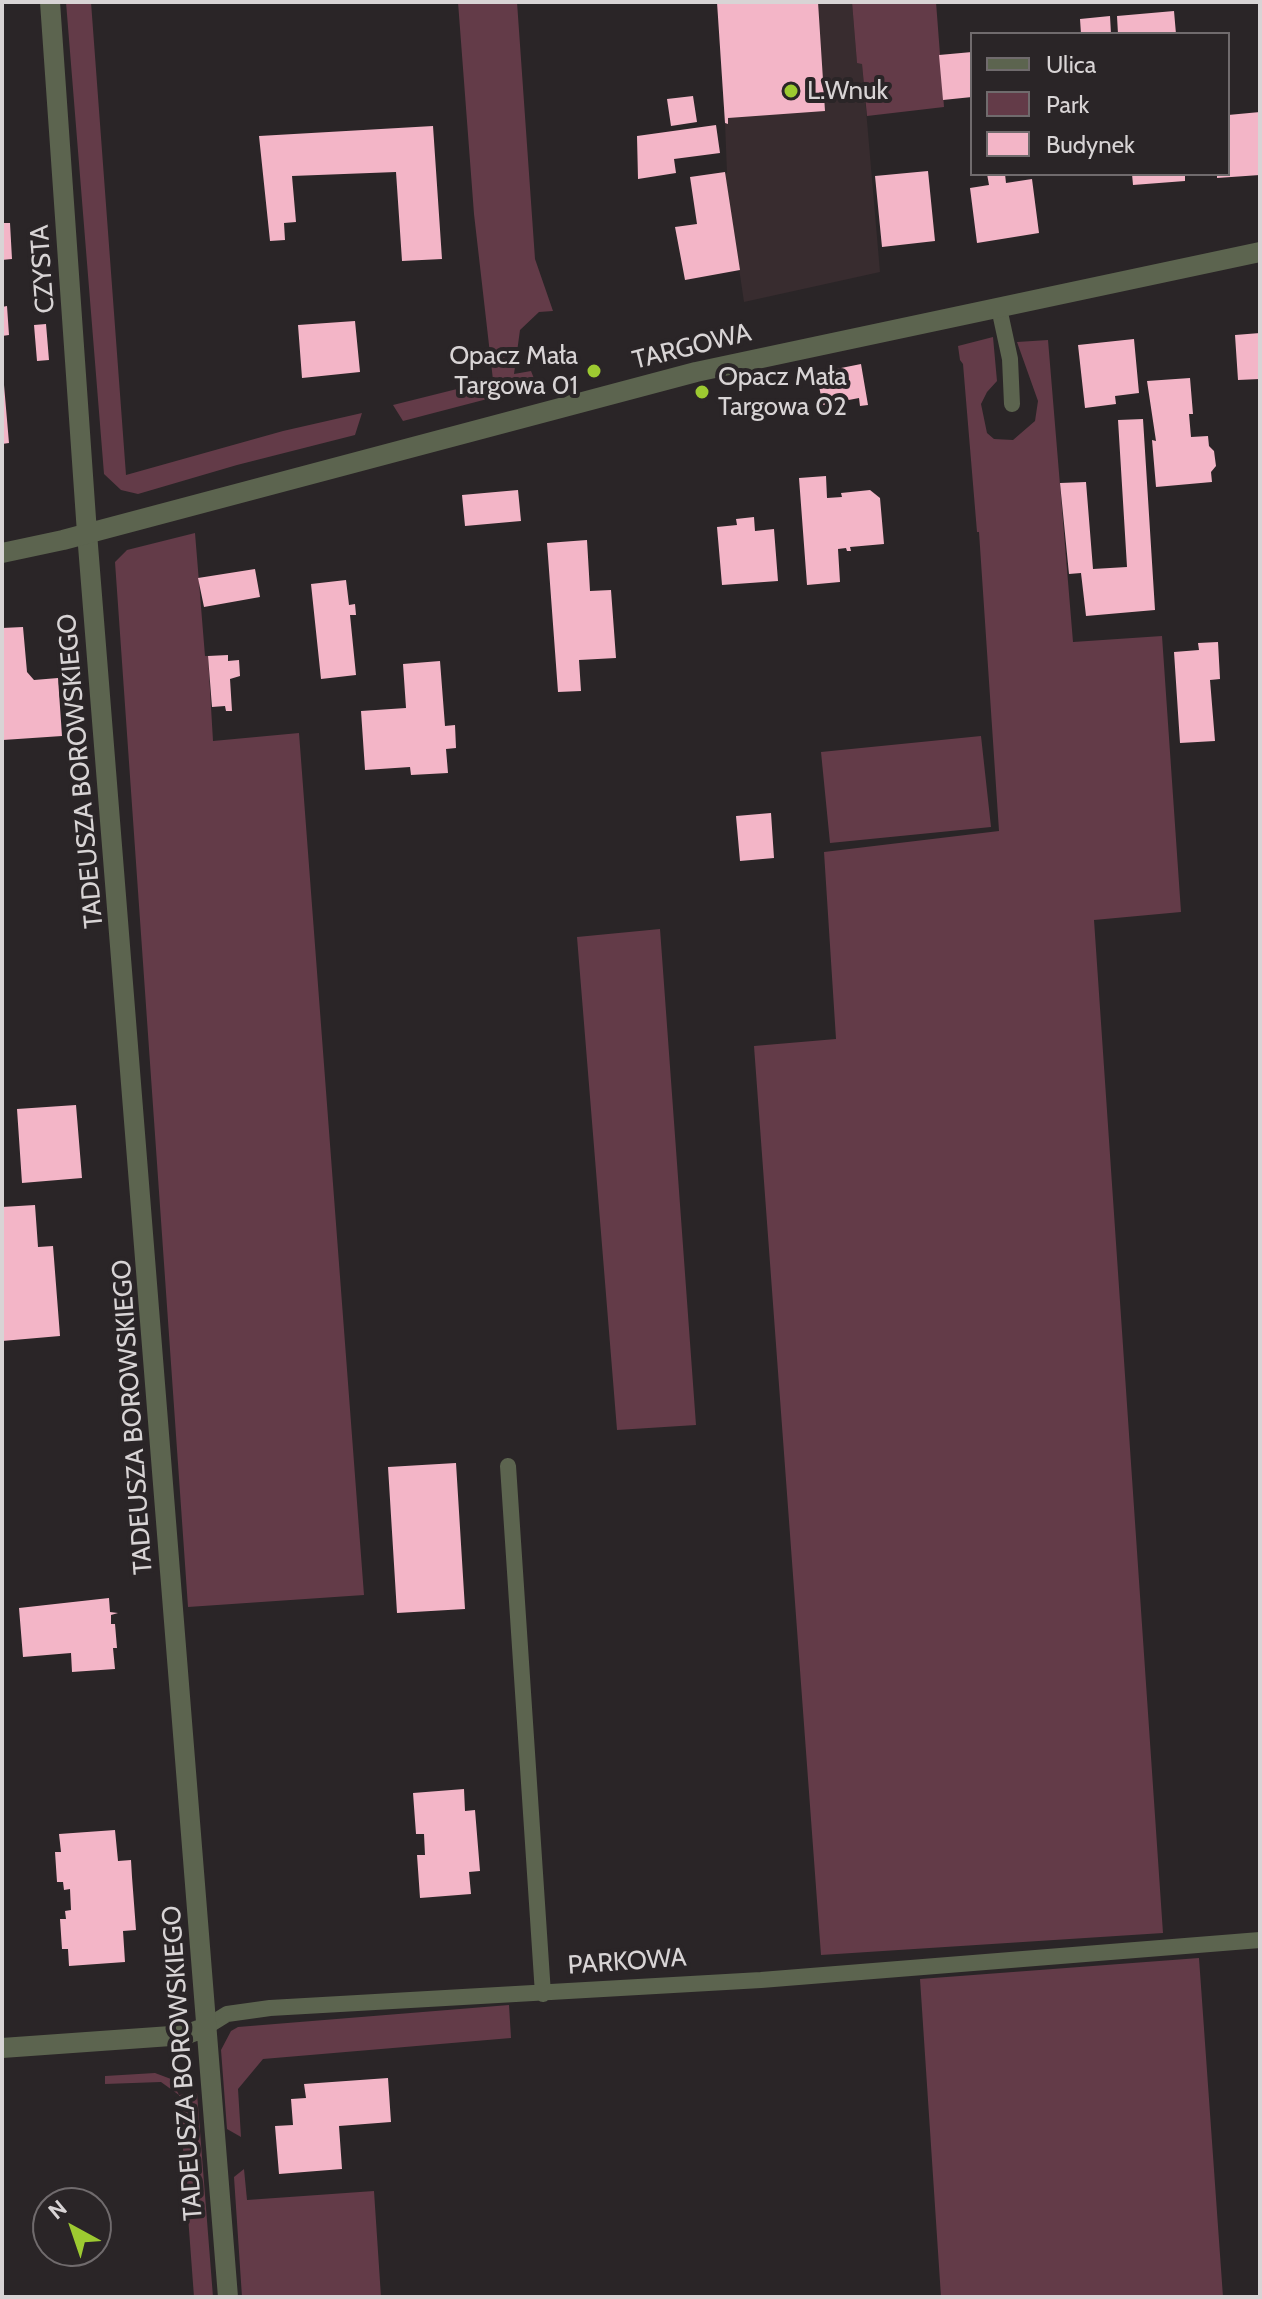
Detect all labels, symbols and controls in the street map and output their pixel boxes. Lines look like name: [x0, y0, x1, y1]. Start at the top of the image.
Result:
legend: [970, 32, 1230, 176]
text: Ulica: [1046, 50, 1096, 79]
place label: L.Wnuk: [807, 75, 888, 107]
marker: L.Wnuk: [782, 82, 800, 100]
text: Park: [1046, 90, 1089, 119]
text: Budynek: [1046, 130, 1135, 159]
street label: CZYSTA: [24, 224, 62, 314]
street label: TARGOWA: [629, 317, 755, 377]
place label: Opacz Mała Targowa 01: [449, 340, 578, 402]
place label: Opacz Mała Targowa 02: [718, 361, 847, 422]
marker: Opacz Mała Targowa 01: [585, 362, 603, 380]
marker: Opacz Mała Targowa 02: [693, 383, 711, 401]
street label: TADEUSZA BOROWSKIEGO: [52, 612, 110, 930]
street label: TADEUSZA BOROWSKIEGO: [106, 1258, 160, 1576]
street label: TADEUSZA BOROWSKIEGO: [156, 1904, 210, 2222]
street label: PARKOWA: [567, 1942, 687, 1982]
north arrow: [32, 2187, 112, 2267]
text: N: [43, 2194, 72, 2225]

